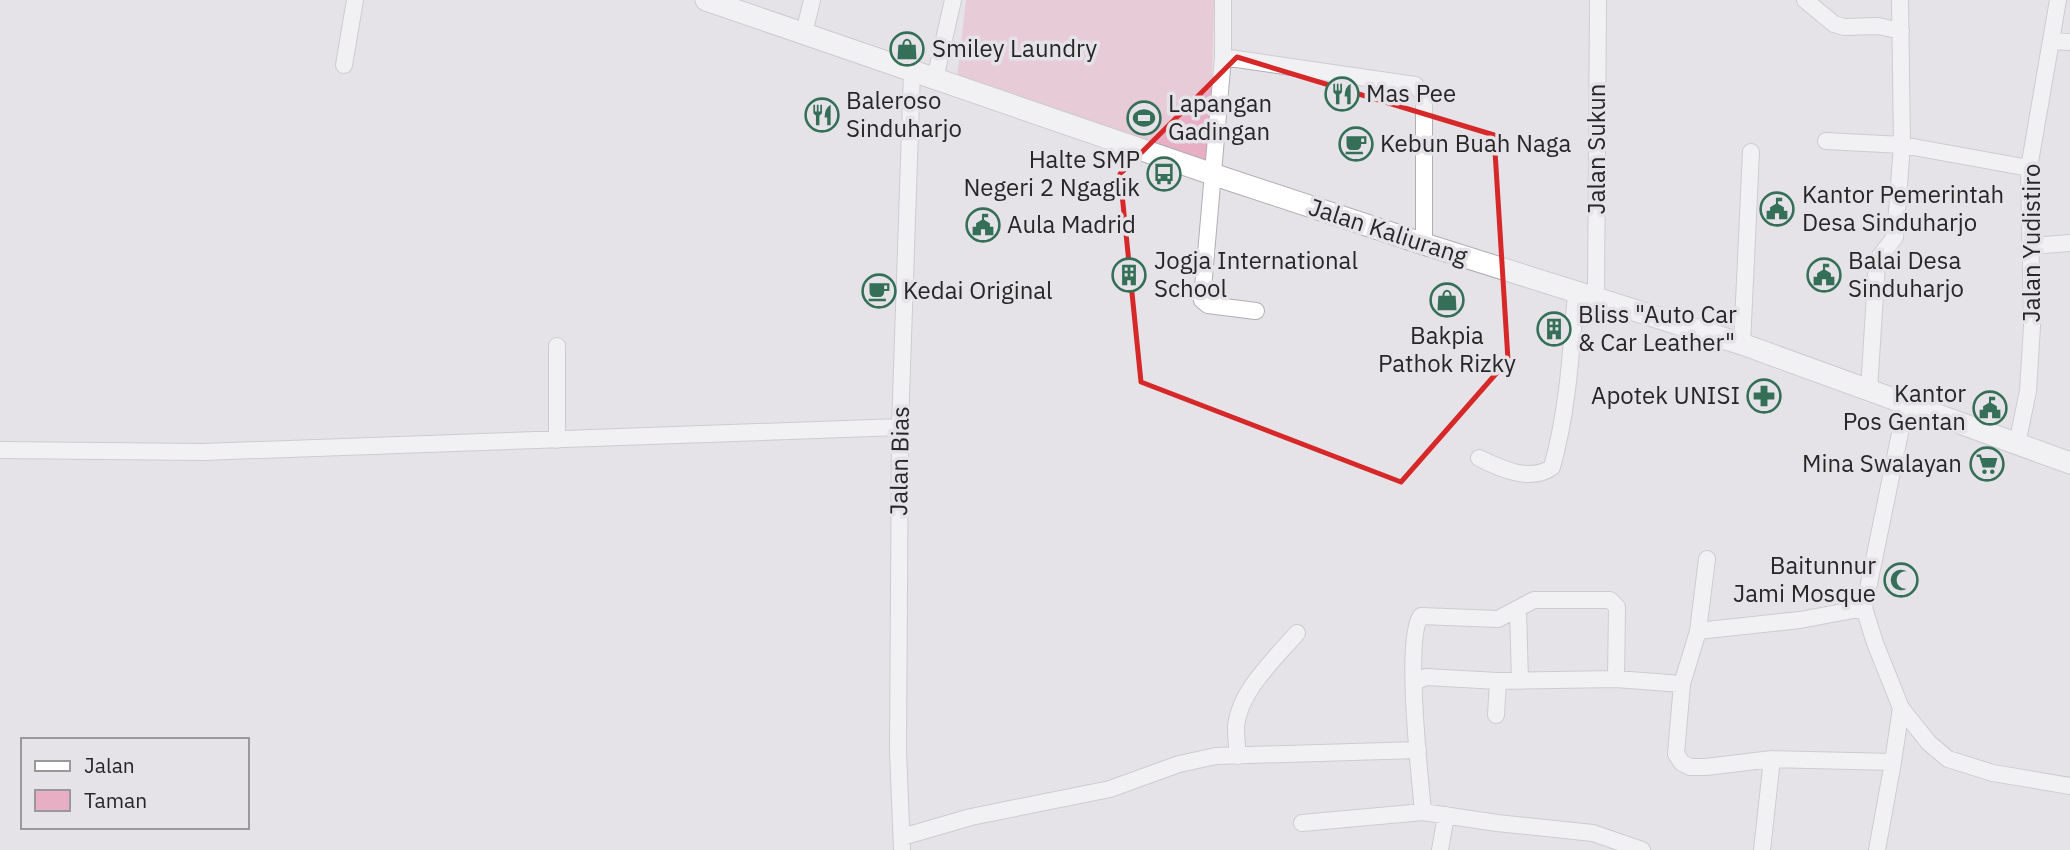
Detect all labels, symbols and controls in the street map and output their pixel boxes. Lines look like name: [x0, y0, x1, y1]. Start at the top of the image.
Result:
shop icon: Smiley Laundry: [888, 30, 926, 68]
place label: Smiley Laundry: [932, 32, 1097, 64]
restaurant icon: Mas Pee: [1323, 75, 1361, 113]
place label: Mas Pee: [1366, 77, 1456, 109]
place label: Baleroso Sinduharjo: [846, 84, 962, 144]
street label: Jalan Sukun: [1580, 84, 1612, 214]
place label: Lapangan Gadingan: [1168, 87, 1272, 147]
restaurant icon: Baleroso Sinduharjo: [803, 96, 841, 134]
sports icon: Lapangan Gadingan: [1125, 99, 1163, 137]
cafe icon: Kebun Buah Naga: [1337, 125, 1375, 163]
place label: Kebun Buah Naga: [1380, 127, 1571, 159]
place label: Halte SMP Negeri 2 Ngaglik: [963, 143, 1140, 203]
bus stop icon: Halte SMP Negeri 2 Ngaglik: [1145, 155, 1183, 193]
street label: Jalan Yudistiro: [2015, 164, 2047, 322]
place label: Kantor Pemerintah Desa Sinduharjo: [1802, 178, 2004, 238]
street label: Jalan Kaliurang: [1305, 190, 1472, 272]
public building icon: Kantor Pemerintah Desa Sinduharjo: [1758, 190, 1796, 228]
public building icon: Aula Madrid: [964, 206, 1002, 244]
place label: Aula Madrid: [1007, 208, 1136, 240]
place label: Jogja International School: [1154, 244, 1358, 304]
place label: Balai Desa Sinduharjo: [1848, 244, 1964, 304]
building icon: Jogja International School: [1110, 256, 1148, 294]
public building icon: Balai Desa Sinduharjo: [1805, 256, 1843, 294]
cafe icon: Kedai Original: [860, 272, 898, 310]
place label: Kedai Original: [903, 274, 1053, 306]
shop icon: Bakpia Pathok Rizky: [1428, 281, 1466, 319]
place label: Bliss "Auto Car & Car Leather": [1578, 298, 1737, 358]
building icon: Bliss "Auto Car & Car Leather": [1535, 310, 1573, 348]
place label: Bakpia Pathok Rizky: [1378, 319, 1516, 379]
pharmacy icon: Apotek UNISI: [1745, 377, 1783, 415]
place label: Kantor Pos Gentan: [1843, 377, 1966, 437]
place label: Apotek UNISI: [1591, 379, 1740, 411]
public building icon: Kantor Pos Gentan: [1971, 389, 2009, 427]
street label: Jalan Bias: [882, 406, 916, 516]
supermarket icon: Mina Swalayan: [1968, 445, 2006, 483]
place label: Mina Swalayan: [1802, 447, 1962, 479]
place label: Baitunnur Jami Mosque: [1733, 549, 1876, 609]
mosque icon: Baitunnur Jami Mosque: [1882, 561, 1920, 599]
legend: [21, 738, 248, 829]
text: Jalan: [84, 751, 135, 779]
text: Taman: [84, 786, 147, 814]

